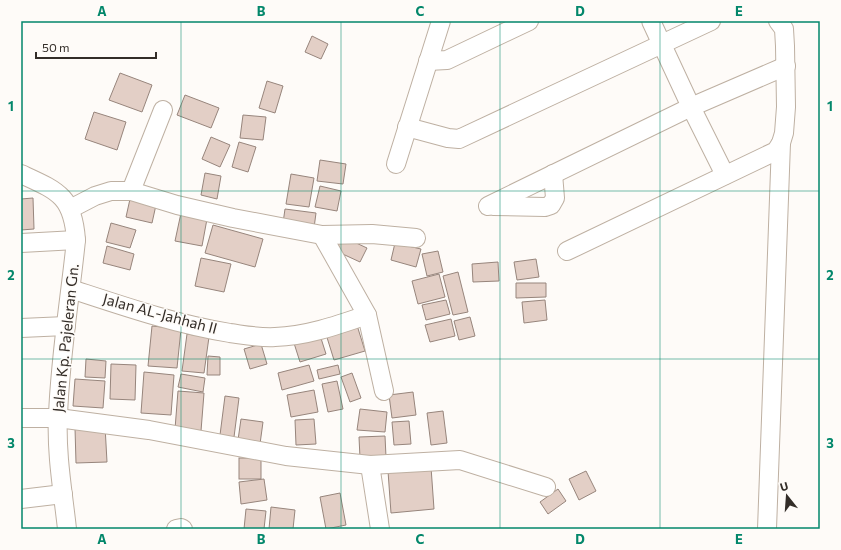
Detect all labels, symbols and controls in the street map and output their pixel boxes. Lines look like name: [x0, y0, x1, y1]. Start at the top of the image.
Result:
text: A: [97, 3, 107, 19]
text: B: [257, 3, 266, 19]
text: C: [416, 3, 425, 19]
text: D: [575, 3, 585, 19]
text: E: [735, 3, 743, 19]
scale bar: [36, 34, 156, 60]
text: 50 m: [42, 40, 70, 54]
text: 1: [8, 98, 14, 114]
text: 1: [827, 98, 833, 114]
street label: Jalan Kp. Pajeleran Gn.: [48, 263, 82, 413]
text: 2: [7, 267, 15, 283]
text: 2: [826, 267, 834, 283]
street label: Jalan AL-Jahhah II: [101, 289, 219, 337]
text: 3: [7, 435, 15, 451]
text: 3: [826, 435, 834, 451]
north arrow: [767, 476, 807, 516]
text: U: [778, 479, 790, 493]
text: A: [97, 531, 107, 547]
text: B: [257, 531, 266, 547]
text: C: [416, 531, 425, 547]
text: D: [575, 531, 585, 547]
text: E: [735, 531, 743, 547]

